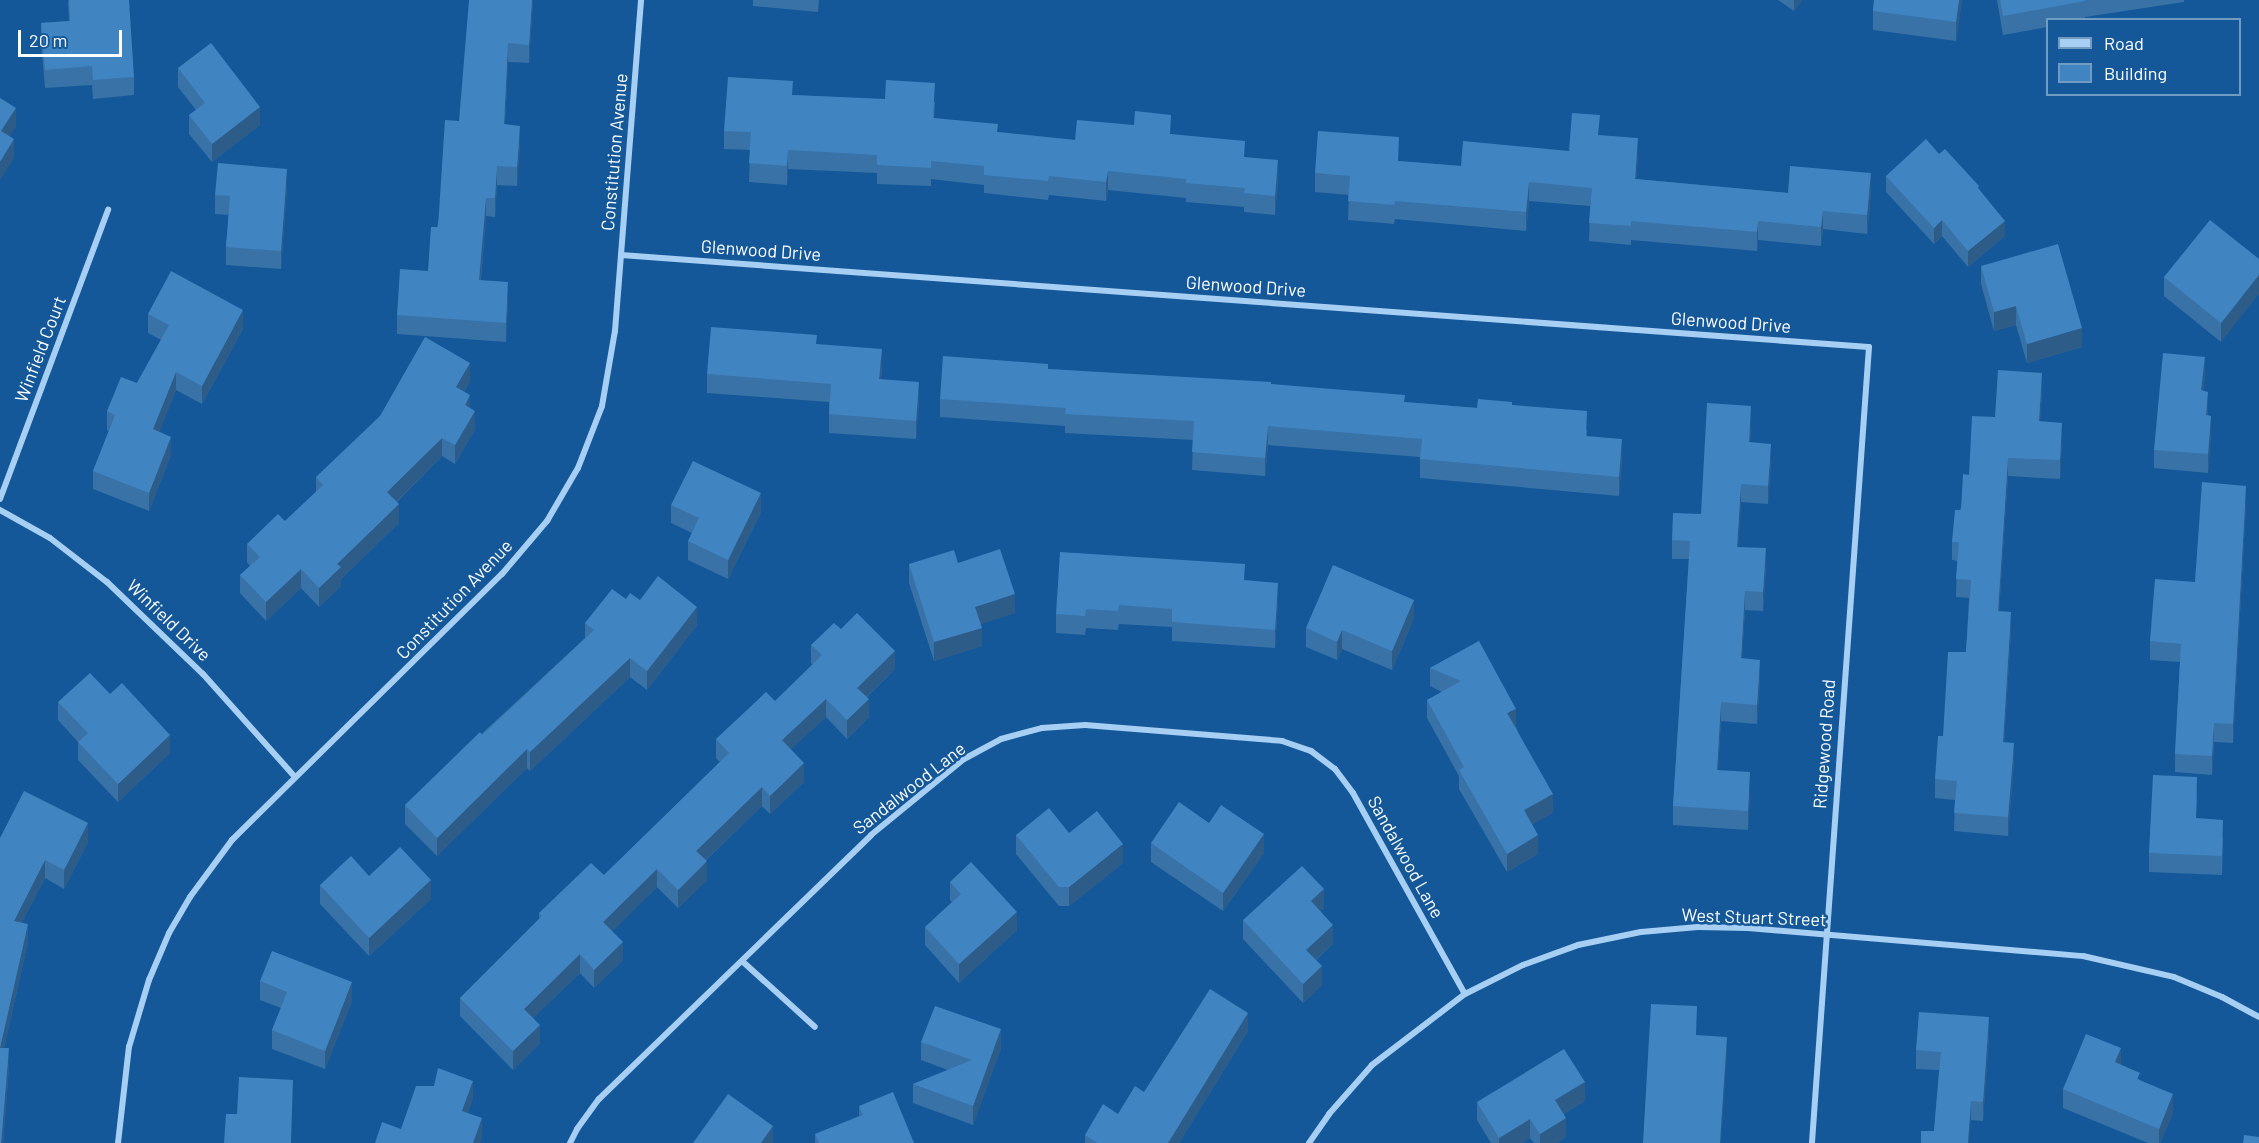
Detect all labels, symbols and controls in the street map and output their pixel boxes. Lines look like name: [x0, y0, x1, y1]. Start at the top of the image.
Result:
scale bar: [21, 18, 124, 56]
legend: [2046, 18, 2241, 96]
text: 20 m: [29, 29, 67, 51]
text: Road: [2104, 32, 2144, 54]
text: Building: [2104, 62, 2167, 84]
street label: Constitution Avenue: [596, 72, 632, 232]
street label: Glenwood Drive: [700, 235, 822, 265]
street label: Glenwood Drive: [1185, 271, 1307, 301]
street label: Winfield Court: [10, 293, 70, 405]
street label: Glenwood Drive: [1670, 307, 1792, 337]
street label: Constitution Avenue: [391, 535, 517, 663]
street label: Winfield Drive: [123, 575, 215, 665]
street label: Ridgewood Road: [1809, 678, 1839, 810]
street label: Sandalwood Lane: [848, 737, 970, 839]
street label: Sandalwood Lane: [1363, 792, 1449, 922]
street label: West Stuart Street: [1681, 904, 1827, 930]

